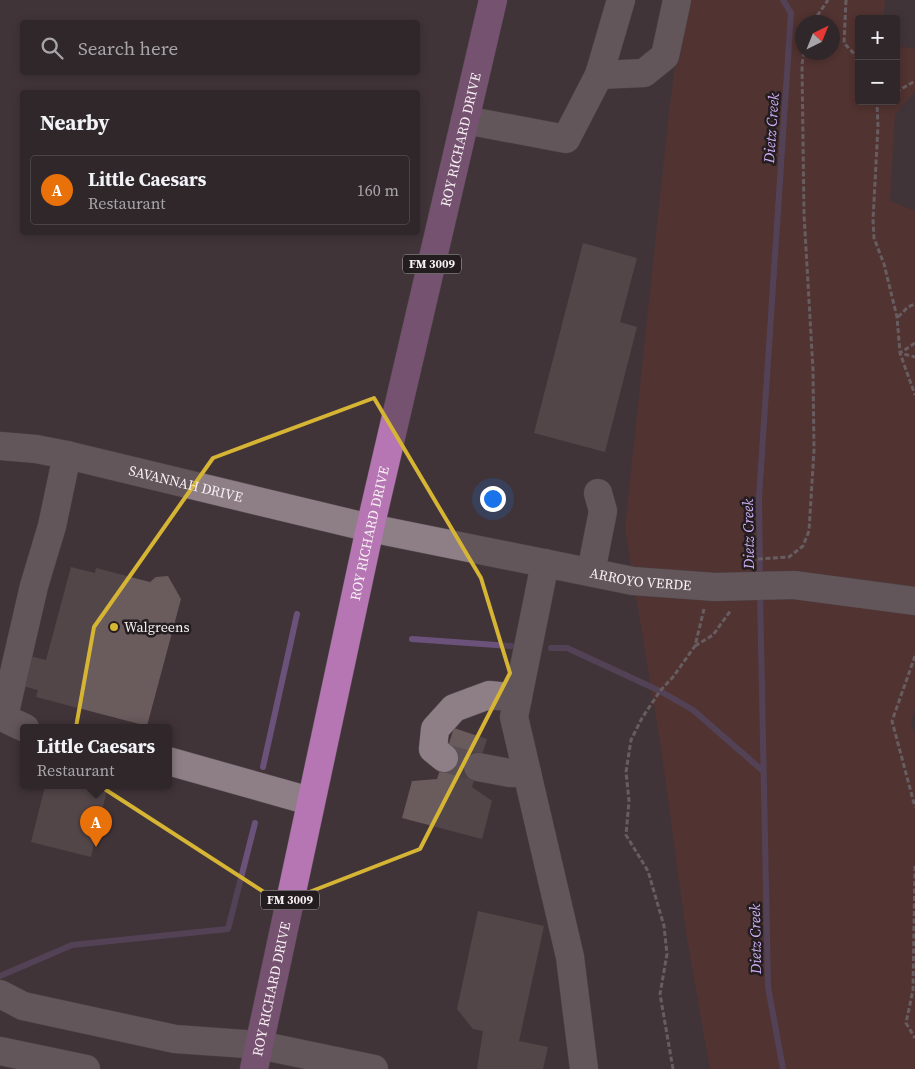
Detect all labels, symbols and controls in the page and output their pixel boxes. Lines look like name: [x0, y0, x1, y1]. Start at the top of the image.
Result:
north arrow: [795, 15, 840, 60]
map controls: [855, 15, 900, 105]
button: +: [855, 15, 900, 60]
search box: [20, 20, 420, 75]
icon: search: [38, 34, 66, 62]
text: Search here: [78, 35, 178, 61]
button: −: [855, 60, 900, 105]
street label: ROY RICHARD DRIVE: [435, 71, 486, 209]
water label: Dietz Creek: [758, 91, 784, 165]
text: Nearby: [40, 108, 110, 137]
text: Little Caesars: [88, 166, 206, 192]
text: A: [52, 179, 62, 201]
text: 160 m: [357, 179, 399, 201]
text: Restaurant: [88, 192, 166, 214]
road number: FM 3009: [403, 254, 461, 274]
street label: SAVANNAH DRIVE: [127, 460, 245, 507]
street label: ROY RICHARD DRIVE: [345, 464, 394, 602]
your location: [480, 486, 506, 512]
water label: Dietz Creek: [737, 498, 759, 570]
street label: ARROYO VERDE: [588, 563, 692, 595]
place label: Walgreens: [124, 617, 190, 637]
marker: Walgreens: [108, 621, 120, 633]
popup: [20, 724, 172, 789]
text: Little Caesars: [37, 733, 155, 759]
text: Restaurant: [37, 759, 114, 781]
pin: A: [80, 806, 112, 847]
road number: FM 3009: [261, 890, 319, 910]
water label: Dietz Creek: [744, 903, 766, 975]
street label: ROY RICHARD DRIVE: [247, 920, 295, 1058]

